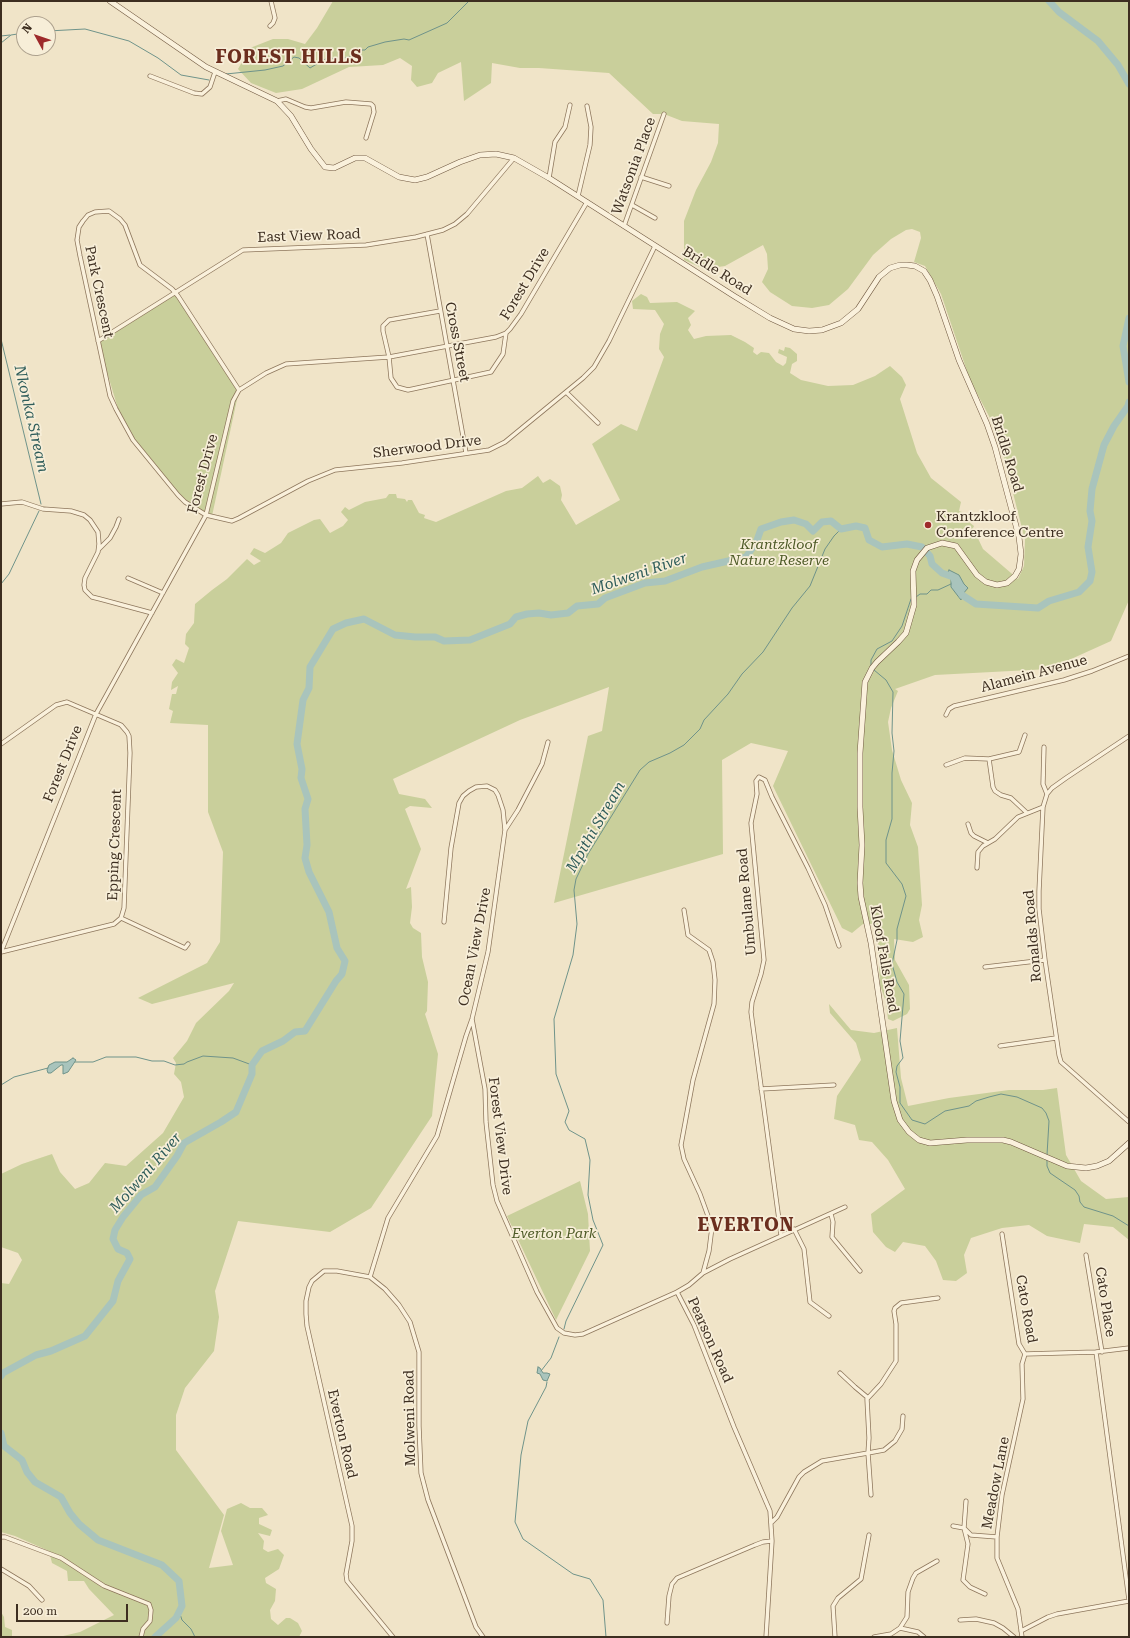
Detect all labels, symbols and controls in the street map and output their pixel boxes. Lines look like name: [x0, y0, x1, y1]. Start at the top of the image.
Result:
north arrow: [16, 16, 56, 56]
text: N: [19, 21, 35, 36]
district label: FOREST HILLS: [215, 47, 363, 69]
street label: Watsonia Place: [609, 115, 659, 217]
street label: East View Road: [257, 226, 361, 246]
street label: Bridle Road: [679, 243, 755, 299]
street label: Park Crescent: [81, 244, 117, 340]
street label: Forest Drive: [497, 245, 553, 323]
street label: Cross Street: [441, 301, 473, 383]
water label: Nkonka Stream: [10, 364, 52, 474]
street label: Bridle Road: [987, 414, 1027, 494]
street label: Forest Drive: [184, 432, 222, 516]
street label: Sherwood Drive: [372, 432, 482, 462]
place label: Krantzkloof Conference Centre: [936, 509, 1064, 542]
marker: Krantzkloof Conference Centre: [923, 520, 933, 530]
park label: Krantzkloof Nature Reserve: [729, 537, 829, 570]
water label: Molweni River: [589, 549, 689, 599]
street label: Alamein Avenue: [979, 652, 1089, 696]
street label: Forest Drive: [40, 723, 86, 805]
water label: Mpithi Stream: [563, 778, 629, 876]
street label: Epping Crescent: [105, 789, 125, 901]
street label: Umbulane Road: [734, 848, 760, 956]
street label: Ocean View Drive: [455, 886, 495, 1008]
street label: Ronalds Road: [1021, 889, 1045, 983]
street label: Kloof Falls Road: [866, 904, 902, 1014]
street label: Forest View Drive: [484, 1076, 516, 1196]
water label: Molweni River: [106, 1129, 186, 1217]
district label: EVERTON: [697, 1215, 795, 1237]
park label: Everton Park: [512, 1226, 596, 1242]
street label: Cato Place: [1091, 1266, 1119, 1338]
street label: Cato Road: [1012, 1274, 1040, 1344]
street label: Pearson Road: [684, 1295, 736, 1385]
street label: Molweni Road: [401, 1370, 419, 1466]
street label: Everton Road: [324, 1388, 360, 1480]
street label: Meadow Lane: [979, 1435, 1013, 1531]
scale bar: [18, 1596, 130, 1622]
text: 200 m: [23, 1604, 57, 1618]

